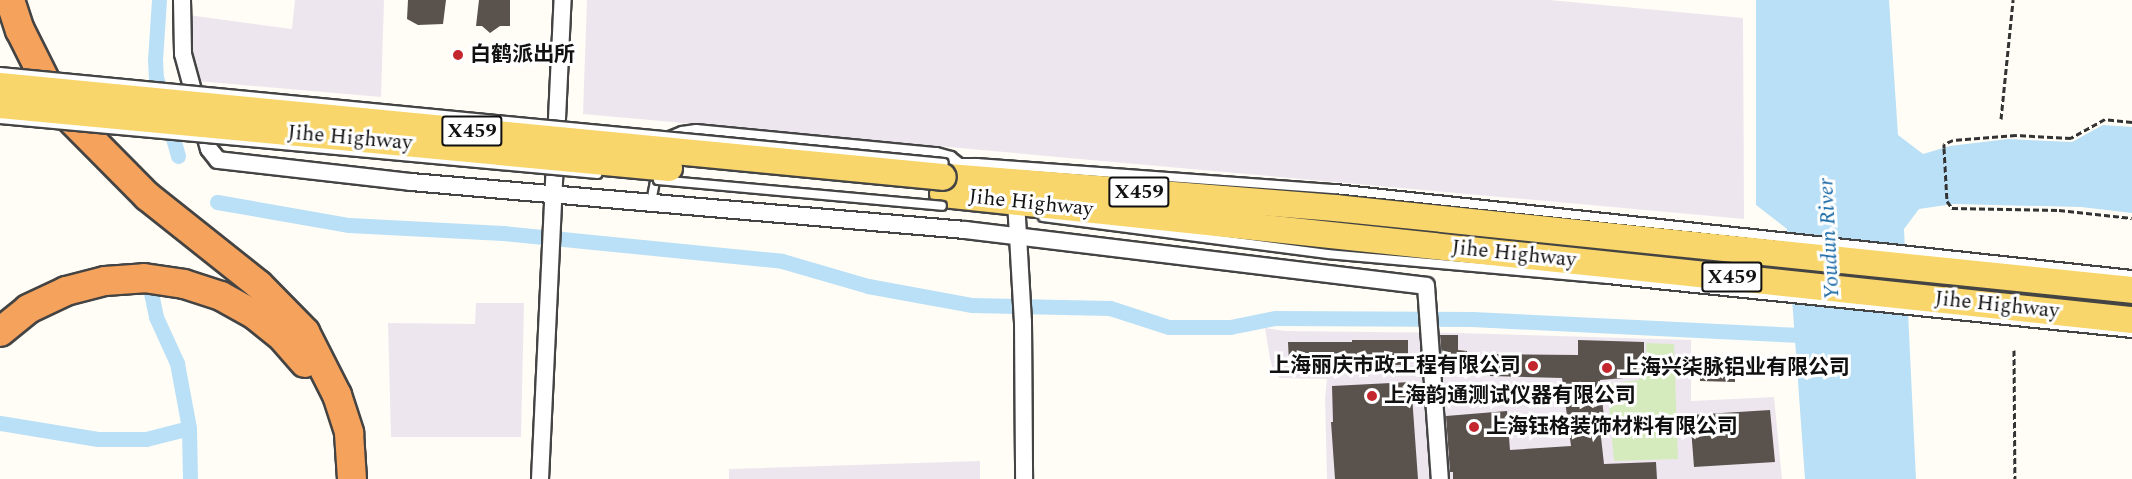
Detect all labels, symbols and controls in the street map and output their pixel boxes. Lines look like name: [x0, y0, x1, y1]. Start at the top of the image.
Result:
place label: 白鹤派出所: [470, 42, 575, 68]
marker: 白鹤派出所: [451, 48, 465, 62]
road number: X459: [440, 114, 504, 148]
street label: Jihe Highway: [287, 120, 413, 156]
road number: X459: [1108, 175, 1170, 209]
water label: Youdun River: [1813, 178, 1845, 300]
street label: Jihe Highway: [967, 184, 1095, 222]
street label: Jihe Highway: [1450, 235, 1578, 273]
road number: X459: [1700, 260, 1764, 294]
street label: Jihe Highway: [1933, 286, 2061, 324]
place label: 上海丽庆市政工程有限公司: [1269, 353, 1521, 379]
place label: 上海兴柒脉铝业有限公司: [1619, 355, 1850, 381]
marker: 上海丽庆市政工程有限公司: [1526, 359, 1540, 373]
marker: 上海兴柒脉铝业有限公司: [1600, 361, 1614, 375]
place label: 上海韵通测试仪器有限公司: [1384, 383, 1636, 409]
marker: 上海韵通测试仪器有限公司: [1365, 389, 1379, 403]
place label: 上海钰格装饰材料有限公司: [1486, 414, 1738, 440]
marker: 上海钰格装饰材料有限公司: [1467, 420, 1481, 434]

